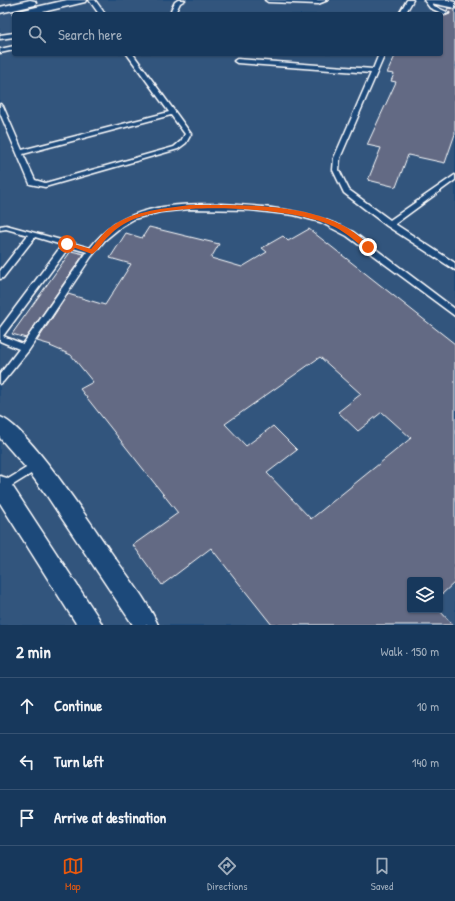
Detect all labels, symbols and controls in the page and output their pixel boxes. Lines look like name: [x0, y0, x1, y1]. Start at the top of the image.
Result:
search box: [12, 12, 443, 56]
icon: search: [26, 23, 48, 45]
text: Search here: [58, 24, 122, 45]
route start: [58, 235, 76, 253]
route end: [359, 238, 377, 256]
map controls: [407, 577, 443, 613]
button: layers: [407, 577, 443, 613]
text: 2 min: [16, 640, 51, 663]
text: Walk · 150 m: [381, 642, 439, 660]
icon: ahead: [16, 695, 38, 717]
text: Continue: [54, 695, 102, 716]
text: 10 m: [417, 697, 439, 715]
icon: left: [16, 751, 38, 773]
text: Turn left: [54, 751, 104, 772]
text: 140 m: [412, 753, 439, 771]
icon: arrive: [16, 807, 38, 829]
text: Arrive at destination: [54, 807, 166, 828]
tab: Map: [62, 855, 84, 893]
tab: Directions: [207, 855, 248, 893]
tab: Saved: [371, 855, 393, 893]

